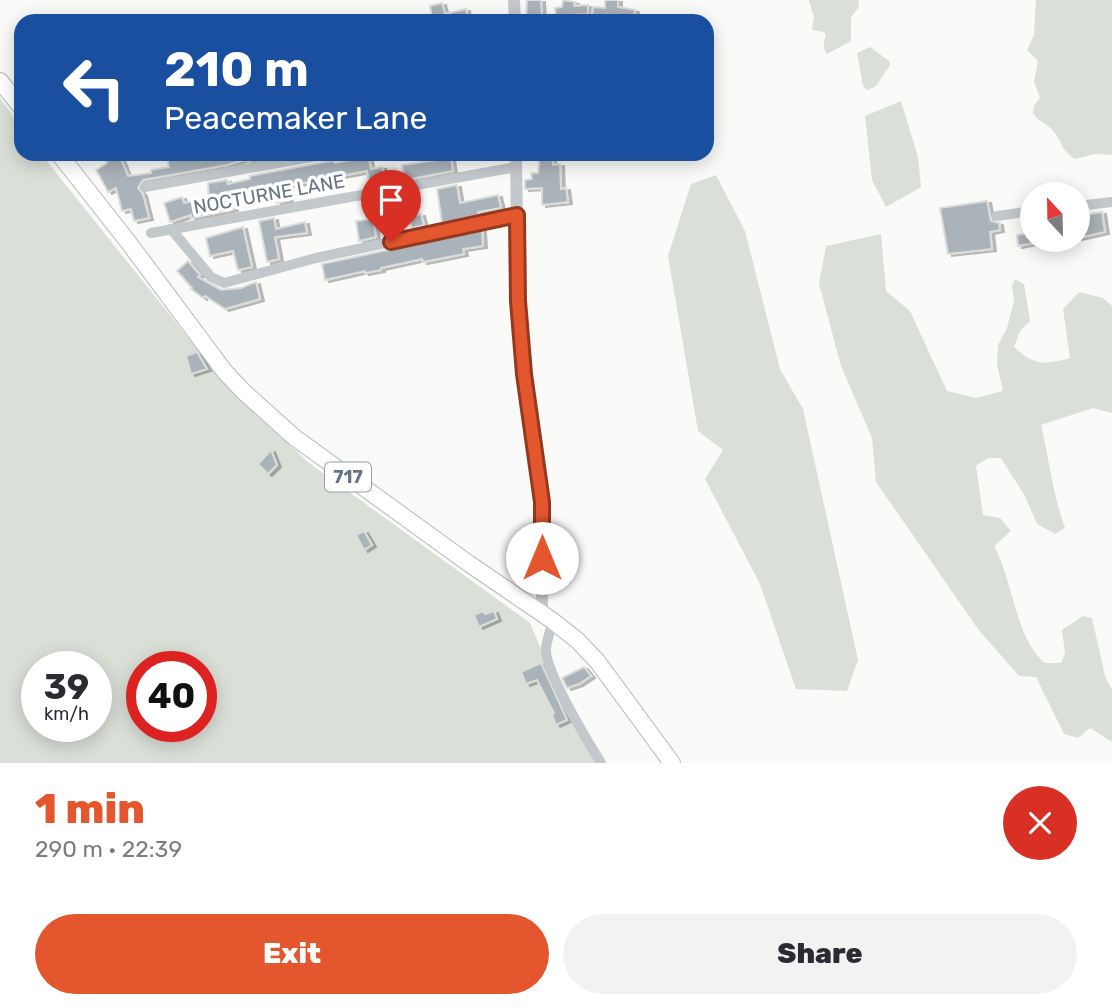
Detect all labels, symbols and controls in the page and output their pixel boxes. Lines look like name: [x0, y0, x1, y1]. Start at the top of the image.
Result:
text: 210 m: [164, 40, 309, 98]
icon: left: [49, 42, 140, 133]
text: Peacemaker Lane: [164, 99, 428, 137]
street label: NOCTURNE LANE: [192, 169, 346, 219]
pin: [361, 170, 421, 242]
icon: arrive: [372, 181, 410, 219]
north arrow: [1020, 182, 1090, 252]
map controls: [1020, 182, 1090, 252]
road number: 717: [325, 462, 371, 491]
position arrow: [505, 521, 579, 595]
speed limit sign: 40: [126, 651, 217, 742]
text: 39: [44, 666, 89, 708]
text: km/h: [44, 703, 89, 725]
text: 1 min: [35, 784, 145, 834]
button: close: [1003, 786, 1077, 860]
text: 290 m · 22:39: [35, 835, 182, 863]
button: Exit: [35, 914, 549, 994]
button: Share: [563, 914, 1077, 994]

